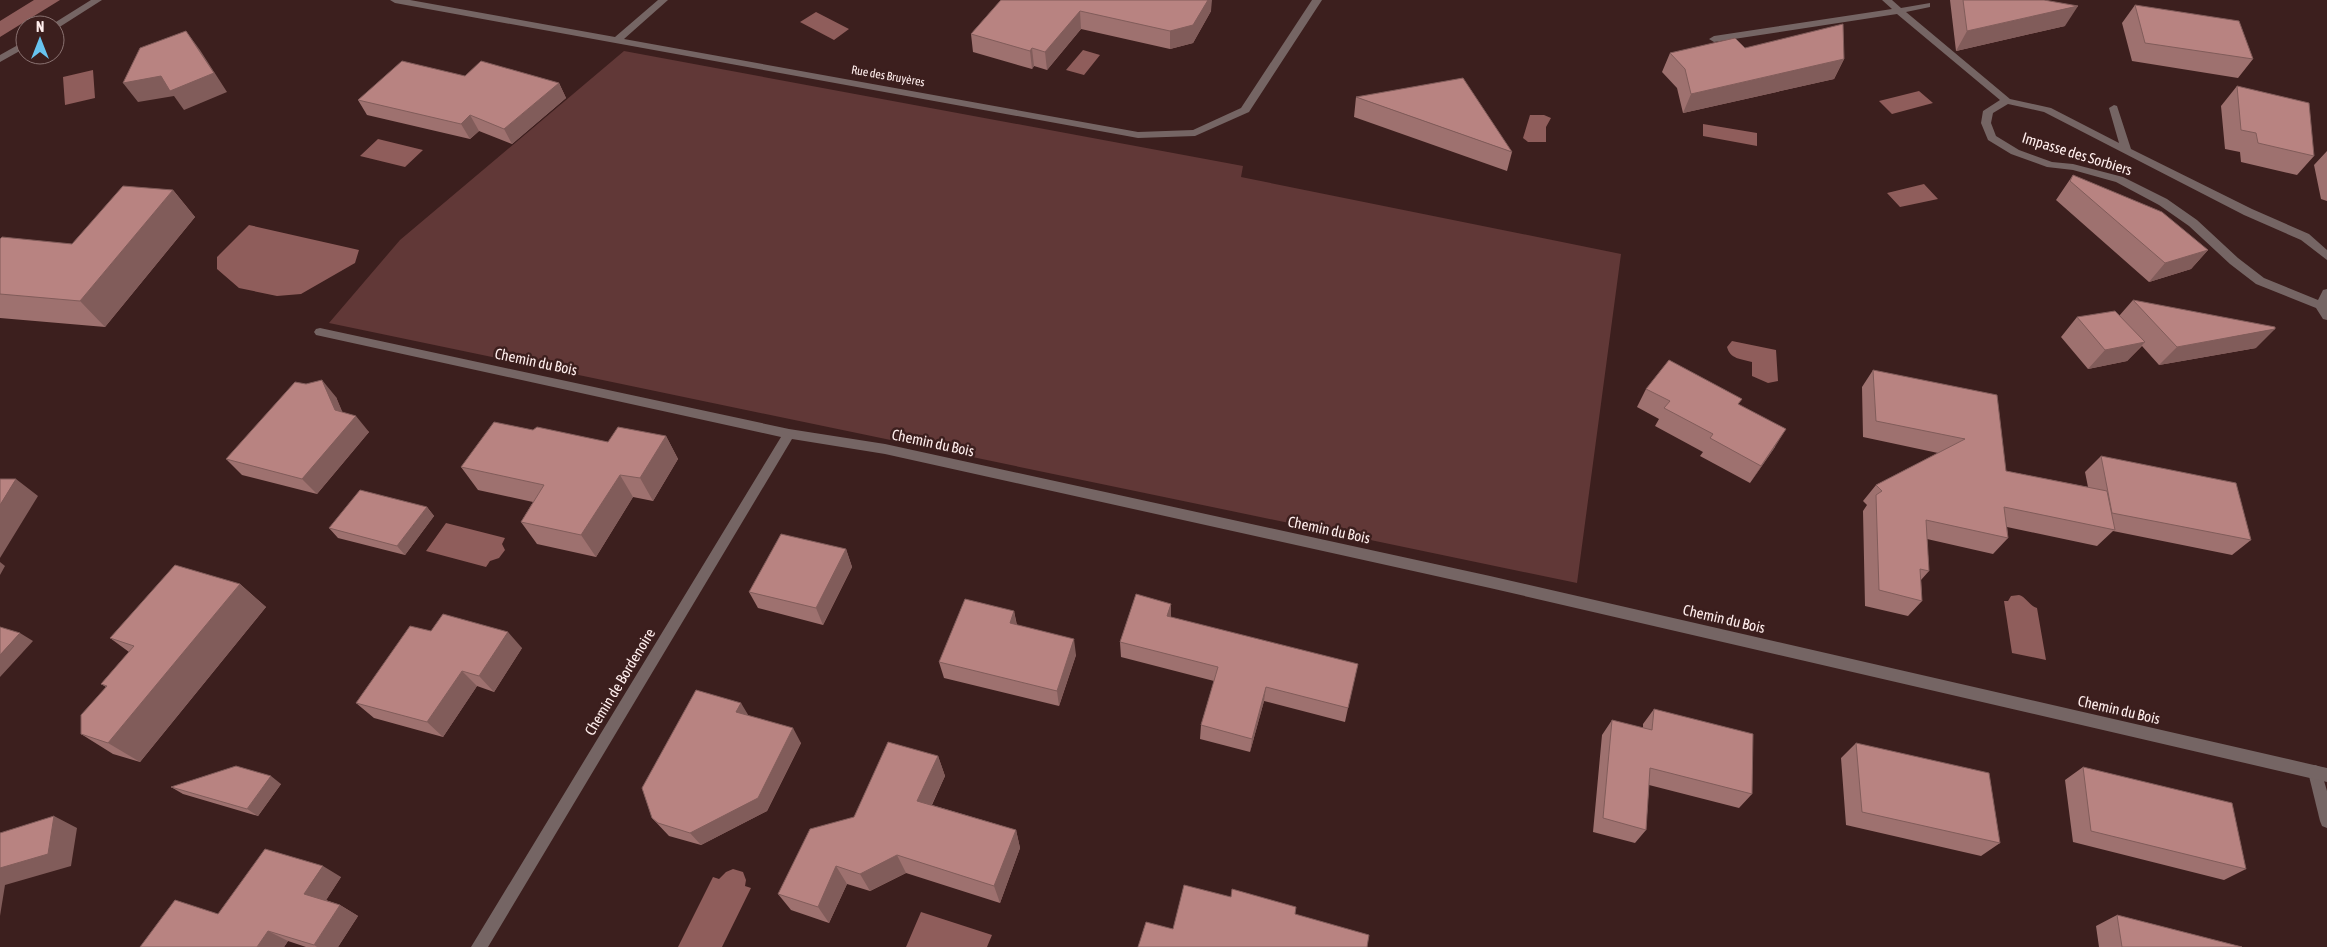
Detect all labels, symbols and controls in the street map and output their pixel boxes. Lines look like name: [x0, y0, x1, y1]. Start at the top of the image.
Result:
north arrow: [15, 15, 65, 65]
text: N: [36, 19, 44, 35]
street label: Rue des Bruyères: [850, 63, 926, 89]
street label: Impasse des Sorbiers: [2020, 129, 2134, 178]
street label: Chemin du Bois: [493, 344, 579, 379]
street label: Chemin du Bois: [890, 425, 976, 460]
street label: Chemin du Bois: [1286, 512, 1372, 547]
street label: Chemin du Bois: [1681, 601, 1767, 636]
street label: Chemin de Bordenoire: [581, 625, 658, 738]
street label: Chemin du Bois: [2076, 692, 2162, 727]

